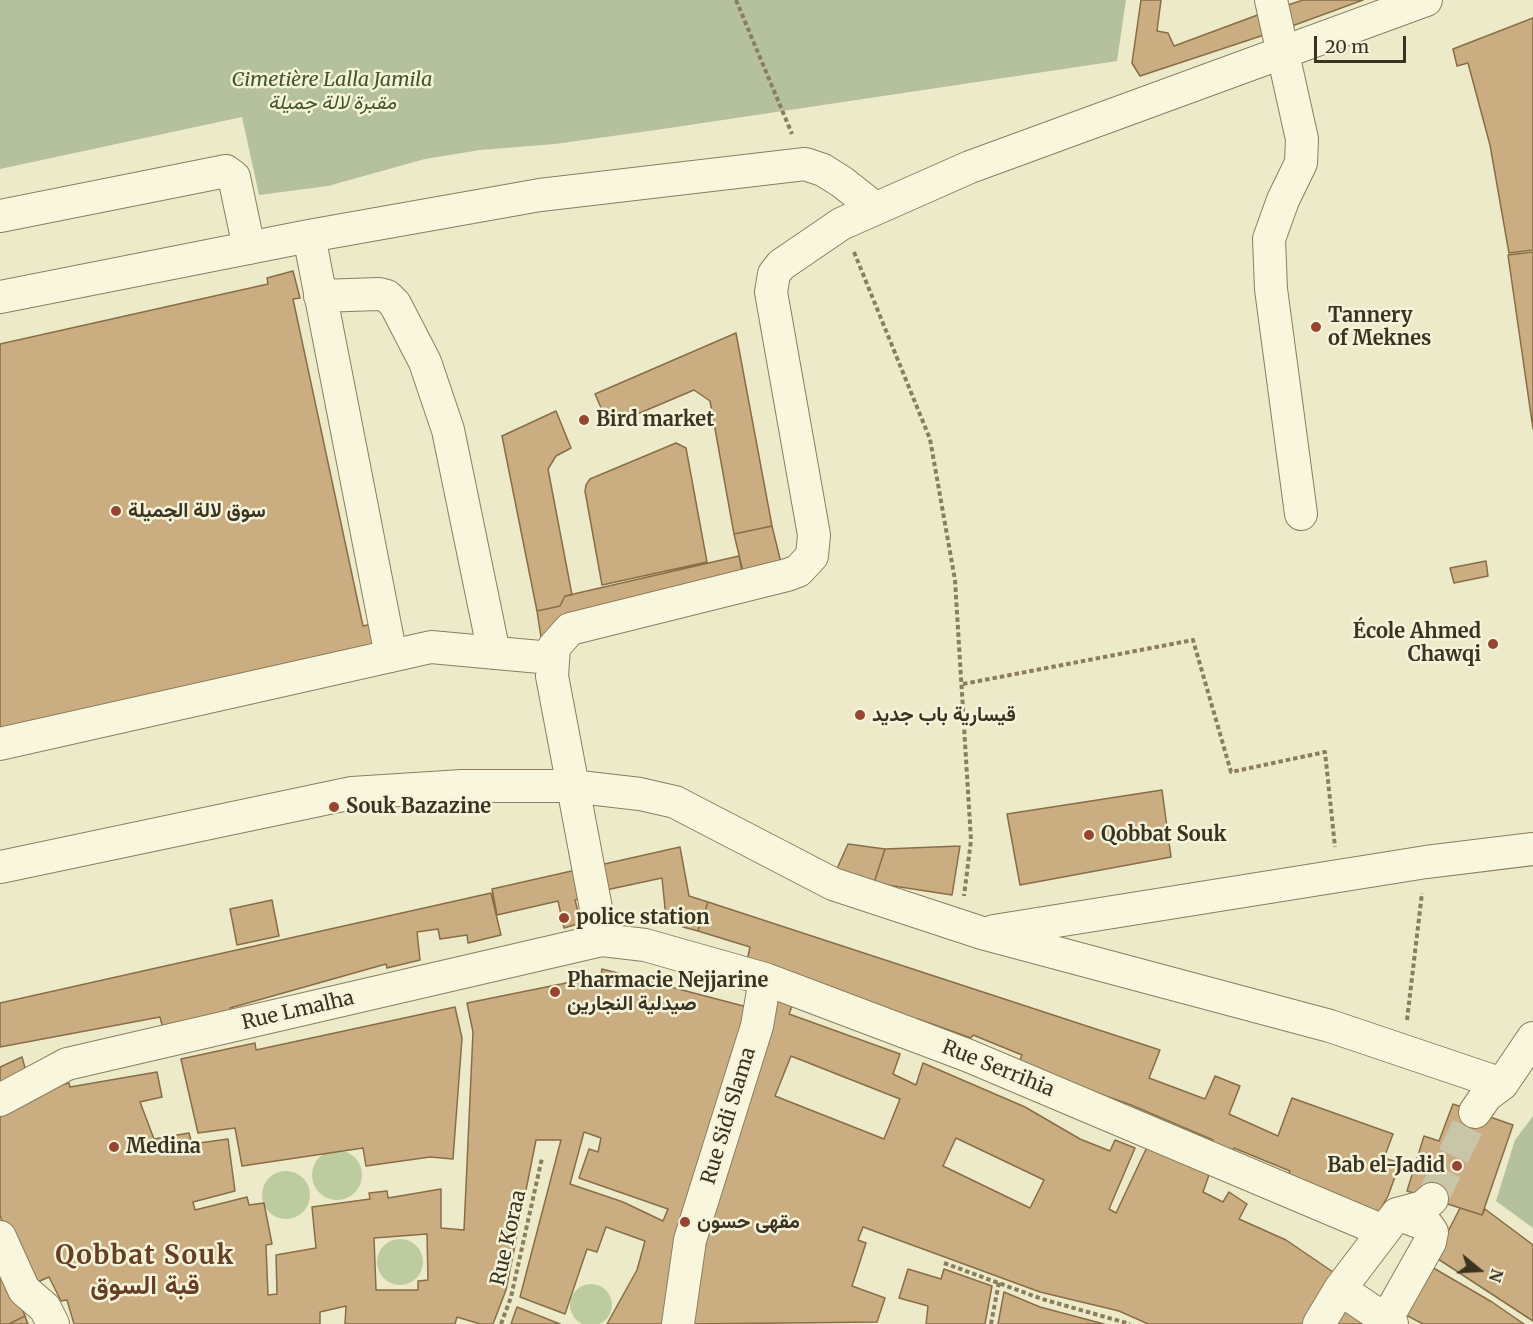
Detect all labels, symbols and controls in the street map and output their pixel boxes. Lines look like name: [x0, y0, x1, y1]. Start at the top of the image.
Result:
scale bar: [1317, 24, 1408, 62]
text: 20 m: [1325, 35, 1369, 58]
park label: Cimetière Lalla Jamila مقبرة لالة جميلة: [232, 68, 432, 115]
place label: Tannery of Meknes: [1328, 304, 1431, 351]
marker: Tannery of Meknes: [1309, 320, 1323, 334]
place label: Bird market: [596, 408, 714, 432]
marker: Bird market: [577, 413, 591, 427]
place label: سوق لالة الجميلة: [128, 499, 266, 523]
marker: سوق لالة الجميلة: [109, 504, 123, 518]
place label: École Ahmed Chawqi: [1353, 620, 1481, 667]
marker: École Ahmed Chawqi: [1486, 637, 1500, 651]
place label: قيسارية باب جديد: [872, 703, 1016, 727]
marker: قيسارية باب جديد: [853, 708, 867, 722]
place label: Souk Bazazine: [346, 795, 491, 819]
marker: Souk Bazazine: [327, 800, 341, 814]
place label: Qobbat Souk: [1101, 823, 1226, 847]
marker: Qobbat Souk: [1082, 828, 1096, 842]
place label: police station: [576, 906, 710, 930]
marker: police station: [557, 911, 571, 925]
place label: Pharmacie Nejjarine صيدلية النجارين: [567, 969, 768, 1016]
marker: Pharmacie Nejjarine صيدلية النجارين: [548, 985, 562, 999]
street label: Rue Lmalha: [240, 986, 356, 1036]
street label: Rue Serrihia: [938, 1036, 1058, 1102]
street label: Rue Sidi Slama: [697, 1045, 761, 1187]
place label: Medina: [126, 1135, 201, 1159]
marker: Medina: [107, 1140, 121, 1154]
place label: Bab el-Jadid: [1327, 1154, 1445, 1178]
marker: Bab el-Jadid: [1450, 1159, 1464, 1173]
street label: Rue Koraa: [486, 1188, 532, 1288]
place label: مقهى حسون: [697, 1210, 800, 1234]
marker: مقهى حسون: [678, 1215, 692, 1229]
north arrow: [1449, 1240, 1509, 1300]
district label: Qobbat Souk قبة السوق: [55, 1241, 235, 1302]
text: N: [1485, 1266, 1508, 1285]

